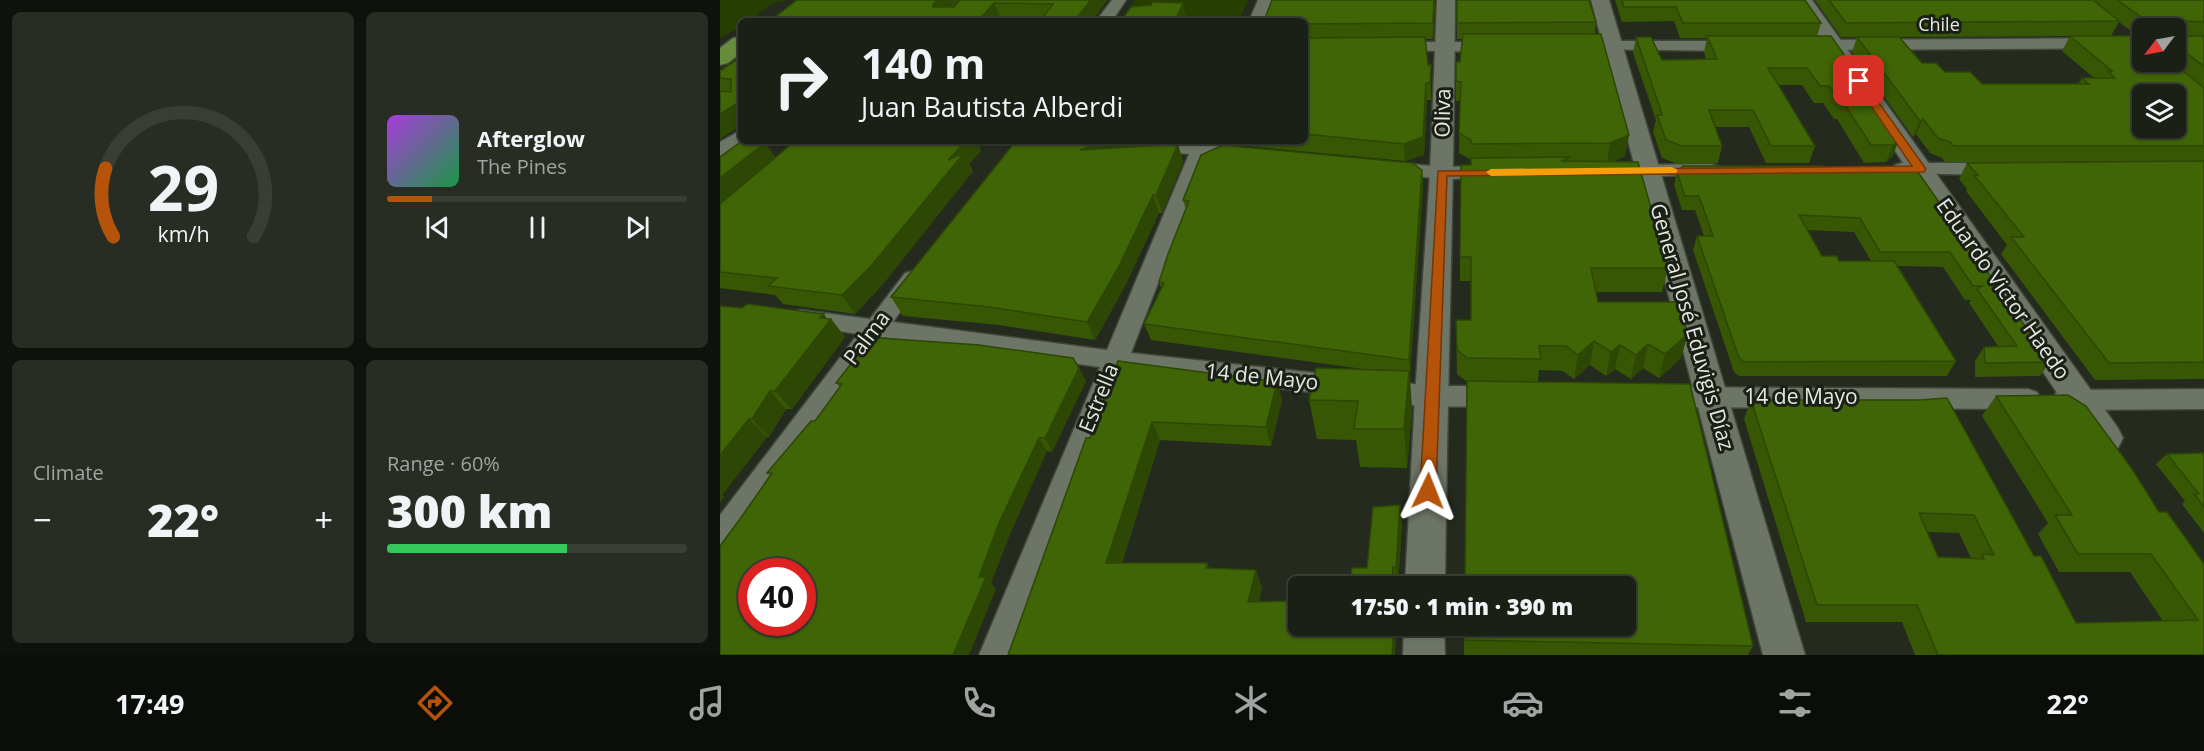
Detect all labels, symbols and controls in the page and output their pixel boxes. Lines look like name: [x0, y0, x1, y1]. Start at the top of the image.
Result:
street label: Chile: [1918, 12, 1960, 36]
north arrow: [2132, 18, 2186, 72]
map controls: [2132, 18, 2186, 138]
text: 140 m: [861, 34, 985, 91]
icon: right: [762, 42, 840, 120]
pin: [1833, 55, 1884, 106]
icon: arrive: [1842, 64, 1875, 97]
button: layers: [2132, 84, 2186, 138]
text: Juan Bautista Alberdi: [861, 88, 1123, 125]
street label: Oliva: [1428, 88, 1456, 138]
text: Afterglow: [477, 123, 585, 153]
text: 29: [147, 144, 219, 229]
text: The Pines: [477, 153, 567, 180]
street label: Eduardo Victor Haedo: [1931, 192, 2077, 385]
street label: General José Eduvigis Díaz: [1644, 200, 1742, 454]
icon: previous: [421, 211, 454, 244]
icon: pause: [521, 211, 554, 244]
icon: next: [621, 211, 654, 244]
text: km/h: [157, 219, 209, 248]
street label: Palma: [837, 305, 896, 370]
street label: 14 de Mayo: [1204, 356, 1320, 396]
street label: Estrella: [1072, 359, 1125, 436]
street label: 14 de Mayo: [1744, 382, 1858, 410]
text: Range · 60%: [387, 450, 500, 477]
text: Climate: [33, 459, 104, 486]
position arrow: [1396, 459, 1460, 523]
text: 300 km: [387, 480, 552, 541]
text: 22°: [147, 489, 219, 550]
text: −: [33, 497, 52, 542]
text: +: [314, 497, 333, 542]
speed limit sign: 40: [738, 558, 816, 636]
text: 17:50 · 1 min · 390 m: [1351, 591, 1573, 621]
icon: directions: [414, 682, 456, 724]
icon: music: [686, 682, 728, 724]
icon: phone: [958, 682, 1000, 724]
icon: climate: [1230, 682, 1272, 724]
icon: car: [1502, 682, 1544, 724]
icon: filters: [1774, 682, 1816, 724]
text: 17:49: [115, 685, 184, 722]
text: 22°: [2046, 685, 2089, 722]

